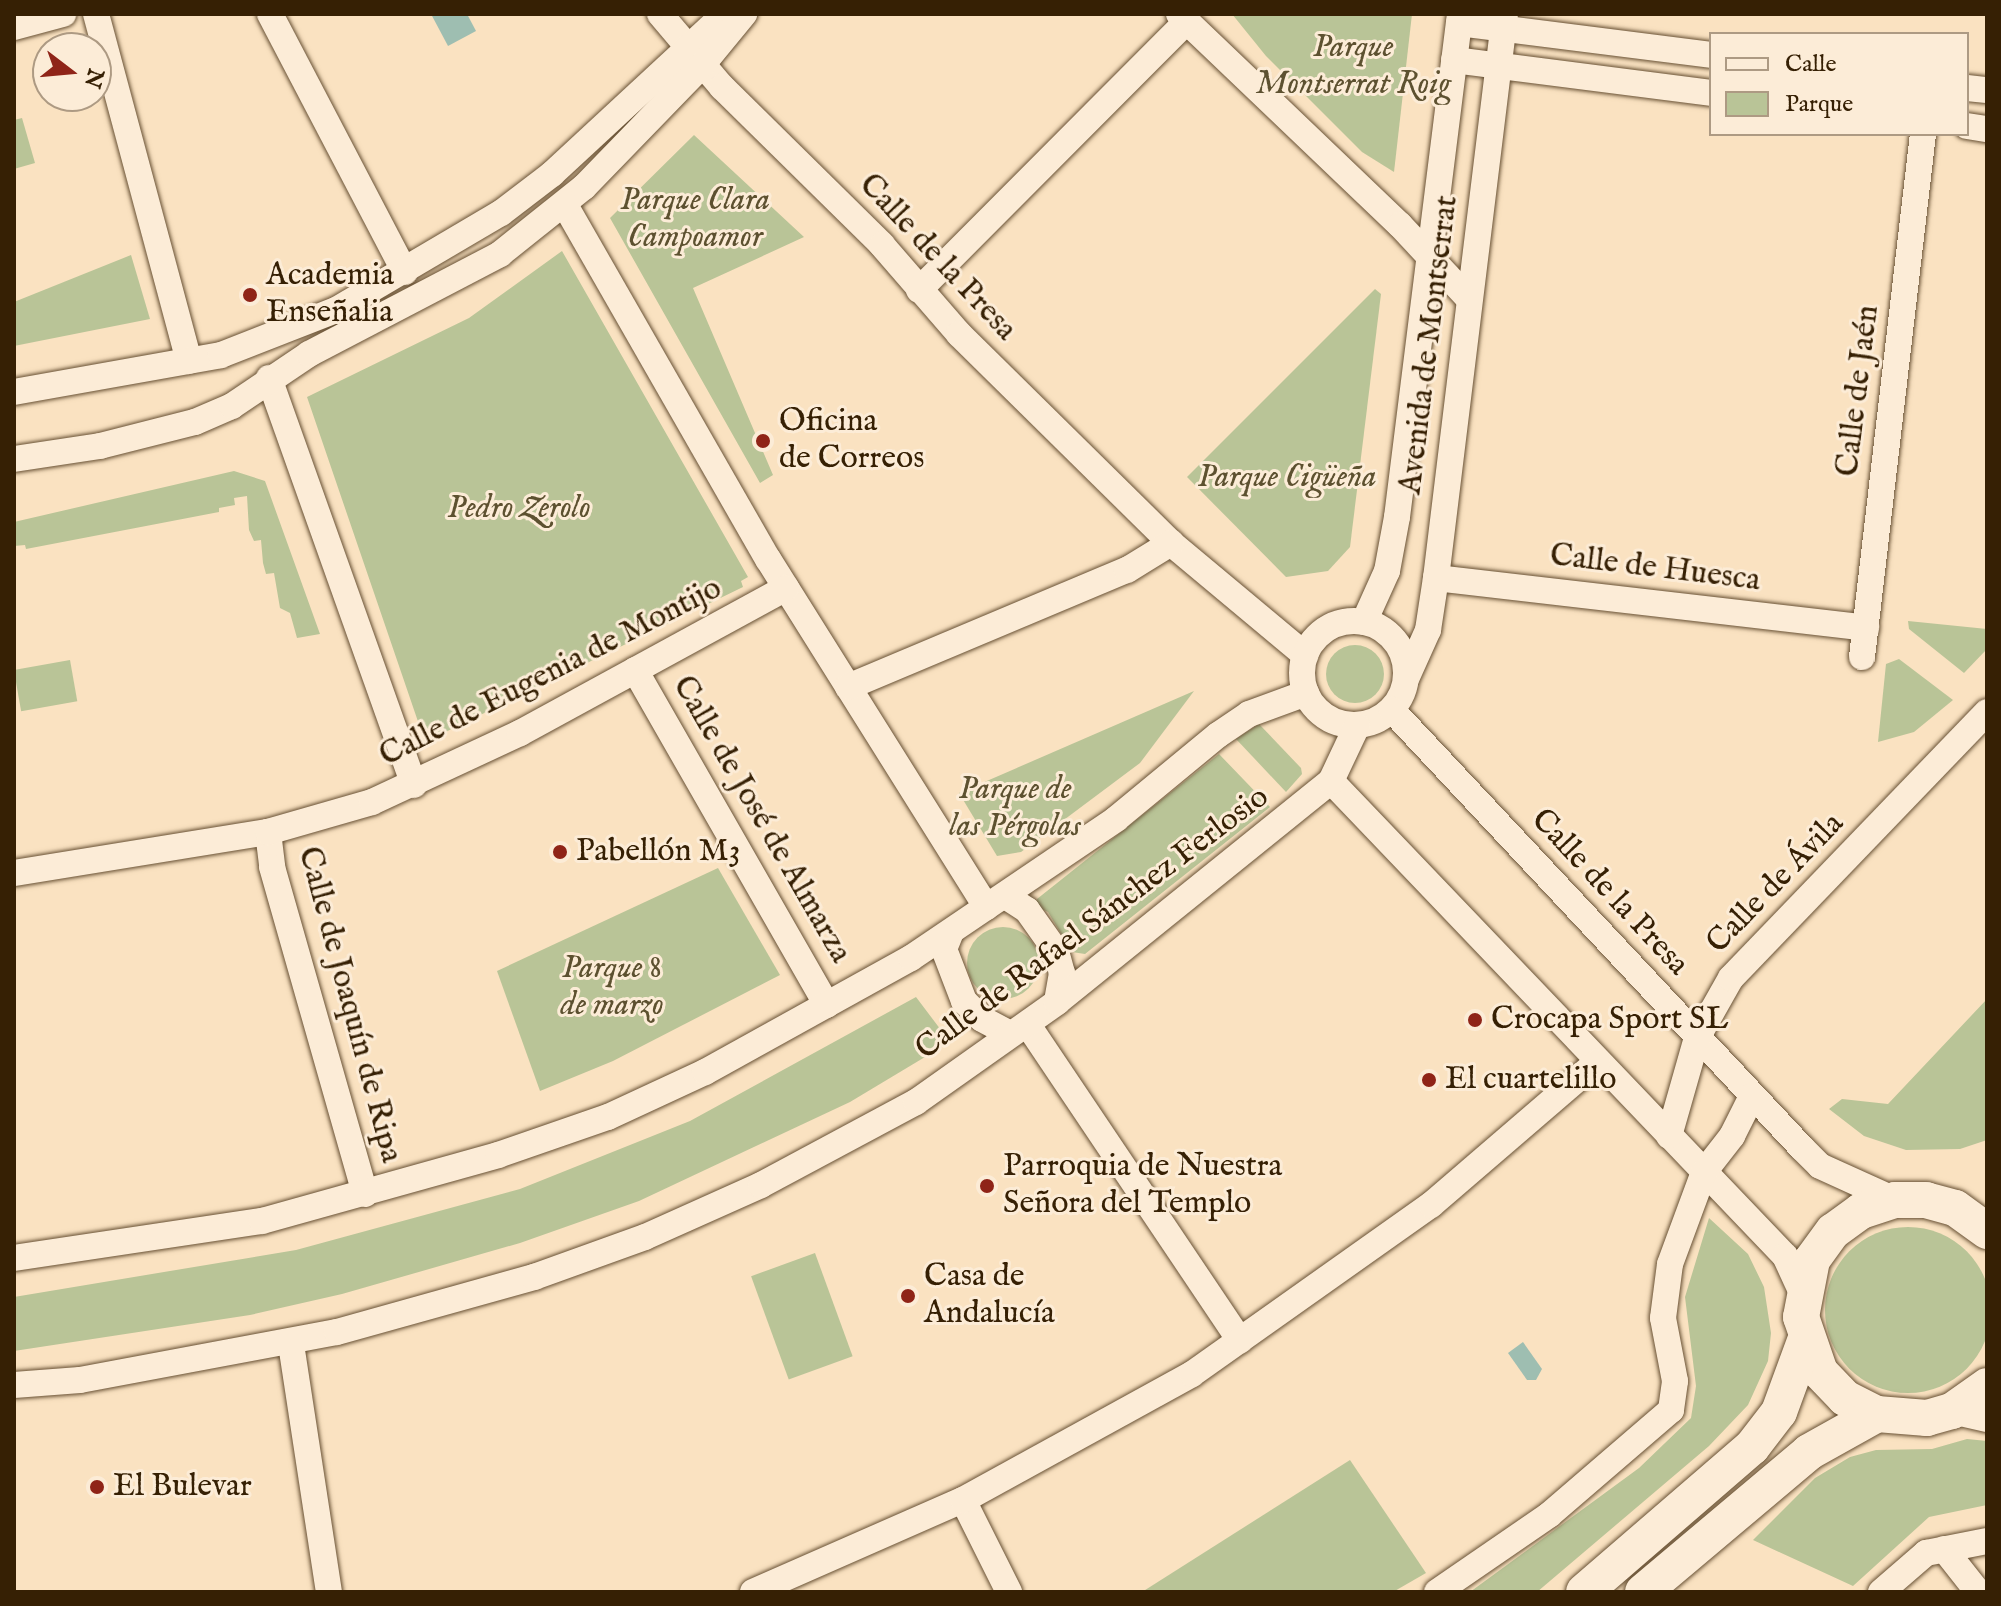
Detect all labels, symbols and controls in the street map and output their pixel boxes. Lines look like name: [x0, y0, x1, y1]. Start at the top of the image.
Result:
park label: Parque Montserrat Roig: [1256, 30, 1450, 105]
north arrow: [32, 32, 112, 112]
legend: [1709, 32, 1969, 136]
text: Calle: [1785, 49, 1837, 80]
text: N: [77, 65, 109, 91]
text: Parque: [1785, 89, 1853, 120]
street label: Calle de la Presa: [850, 167, 1024, 349]
park label: Parque Clara Campoamor: [620, 183, 770, 258]
street label: Avenida de Montserrat: [1393, 193, 1467, 497]
place label: Academia Enseñalia: [266, 258, 394, 333]
marker: Academia Enseñalia: [241, 286, 259, 304]
street label: Calle de Jaén: [1829, 303, 1889, 479]
place label: Oficina de Correos: [779, 404, 924, 479]
marker: Oficina de Correos: [754, 432, 772, 450]
park label: Parque Cigüeña: [1198, 459, 1376, 497]
park label: Pedro Zerolo: [447, 490, 591, 528]
street label: Calle de Huesca: [1548, 537, 1762, 601]
street label: Calle de Eugenia de Montijo: [374, 570, 728, 776]
street label: Calle de José de Almarza: [663, 670, 859, 970]
park label: Parque de las Pérgolas: [949, 772, 1081, 847]
street label: Calle de Rafael Sánchez Ferlosio: [909, 779, 1277, 1069]
street label: Calle de la Presa: [1522, 802, 1696, 984]
street label: Calle de Ávila: [1699, 806, 1853, 962]
place label: Pabellón M3: [576, 833, 740, 871]
street label: Calle de Joaquín de Ripa: [288, 843, 410, 1167]
marker: Pabellón M3: [551, 843, 569, 861]
park label: Parque 8 de marzo: [560, 951, 664, 1026]
place label: Crocapa Sport SL: [1491, 1001, 1728, 1039]
marker: Crocapa Sport SL: [1466, 1011, 1484, 1029]
place label: El cuartelillo: [1445, 1061, 1616, 1099]
marker: El cuartelillo: [1420, 1071, 1438, 1089]
place label: Parroquia de Nuestra Señora del Templo: [1003, 1149, 1282, 1224]
marker: Parroquia de Nuestra Señora del Templo: [978, 1177, 996, 1195]
place label: Casa de Andalucía: [924, 1259, 1055, 1334]
marker: Casa de Andalucía: [899, 1287, 917, 1305]
place label: El Bulevar: [113, 1468, 252, 1506]
marker: El Bulevar: [88, 1478, 106, 1496]

